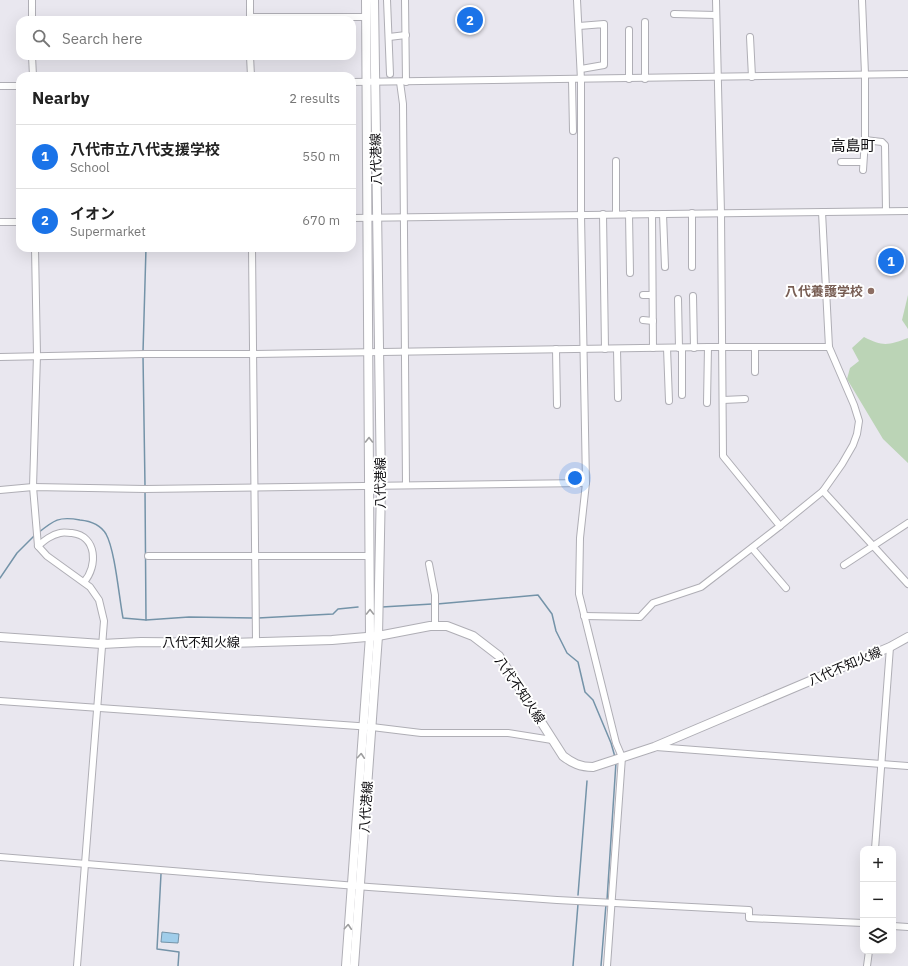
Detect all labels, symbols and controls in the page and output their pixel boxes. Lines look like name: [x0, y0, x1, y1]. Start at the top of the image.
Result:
pin: 2: [457, 5, 483, 35]
search box: [16, 16, 356, 60]
icon: search: [30, 27, 52, 49]
text: Search here: [62, 29, 142, 48]
text: Nearby: [32, 87, 90, 109]
text: 2 results: [289, 90, 340, 107]
street label: 八代港線: [367, 133, 385, 185]
district label: 高島町: [830, 136, 876, 155]
text: 八代市立八代支援学校: [70, 140, 220, 159]
text: 1: [41, 148, 49, 165]
text: 550 m: [302, 148, 340, 165]
text: School: [70, 159, 110, 176]
text: イオン: [70, 204, 115, 223]
text: 2: [41, 212, 49, 229]
text: 670 m: [302, 212, 340, 229]
text: Supermarket: [70, 223, 146, 240]
pin: 1: [878, 246, 904, 276]
place label: 八代養護学校: [785, 283, 863, 300]
marker: 八代養護学校: [866, 286, 876, 296]
one-way arrow: [365, 437, 373, 443]
street label: 八代港線: [372, 457, 389, 509]
your location: [565, 468, 585, 488]
one-way arrow: [366, 609, 374, 615]
street label: 八代不知火線: [162, 634, 240, 651]
street label: 八代不知火線: [806, 643, 884, 689]
street label: 八代不知火線: [491, 653, 549, 727]
one-way arrow: [356, 753, 365, 759]
street label: 八代港線: [356, 780, 376, 834]
map controls: [860, 846, 896, 954]
button: +: [860, 846, 896, 882]
button: −: [860, 882, 896, 918]
button: layers: [860, 918, 896, 954]
one-way arrow: [344, 924, 353, 930]

